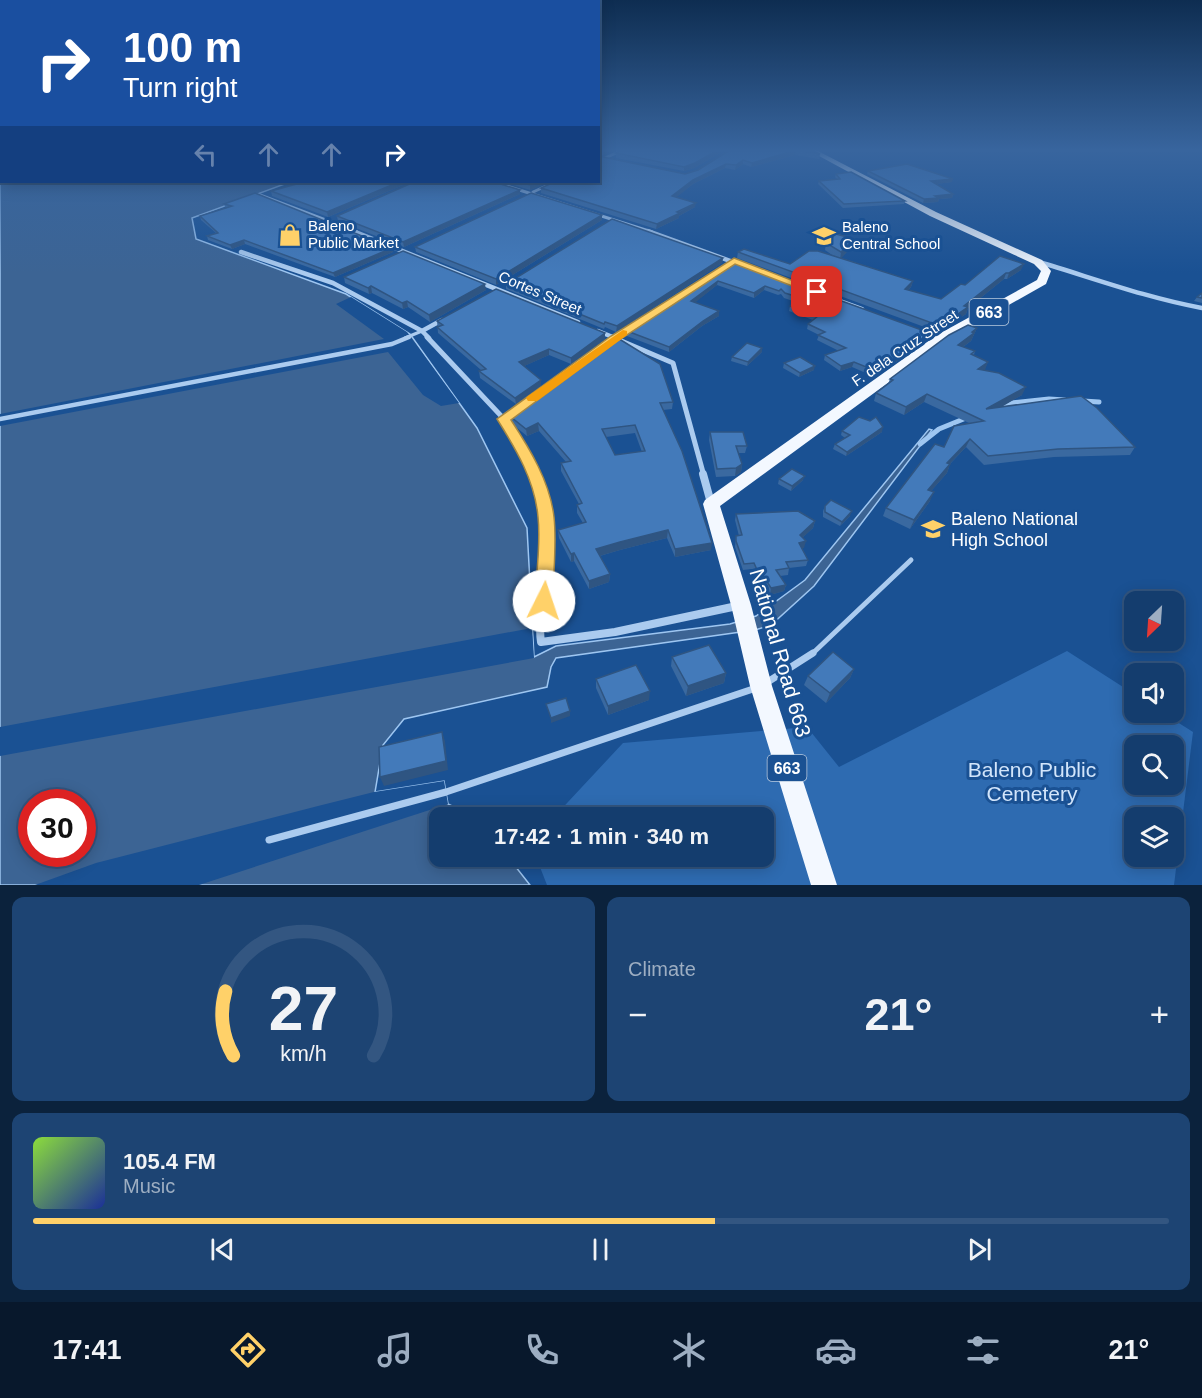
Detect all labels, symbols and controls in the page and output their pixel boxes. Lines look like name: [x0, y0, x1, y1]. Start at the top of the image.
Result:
icon: right: [24, 24, 102, 102]
text: 100 m: [123, 24, 242, 71]
text: Turn right: [123, 73, 238, 103]
icon: left: [189, 138, 222, 171]
icon: ahead: [252, 138, 285, 171]
icon: ahead: [315, 138, 348, 171]
icon: right: [378, 138, 411, 171]
place label: Baleno Public Market: [308, 217, 400, 251]
place label: Baleno Central School: [842, 218, 940, 252]
shop icon: Baleno Public Market: [277, 222, 303, 248]
school or university icon: Baleno Central School: [811, 223, 837, 249]
pin: [791, 266, 842, 317]
street label: Cortes Street: [496, 267, 585, 318]
icon: arrive: [800, 275, 833, 308]
road number: 663: [970, 299, 1008, 325]
street label: F. dela Cruz Street: [848, 305, 962, 389]
place label: Baleno National High School: [951, 509, 1078, 550]
school or university icon: Baleno National High School: [920, 516, 946, 542]
street label: National Road 663: [745, 566, 816, 740]
position arrow: [512, 569, 576, 633]
north arrow: [1124, 591, 1184, 651]
map controls: [1124, 591, 1184, 867]
button: sound: [1124, 663, 1184, 723]
button: search: [1124, 735, 1184, 795]
road number: 663: [768, 755, 806, 781]
park label: Baleno Public Cemetery: [968, 758, 1096, 805]
speed limit sign: 30: [18, 789, 96, 867]
button: layers: [1124, 807, 1184, 867]
text: 17:42 · 1 min · 340 m: [494, 824, 709, 849]
text: Climate: [628, 958, 696, 980]
text: 27: [269, 974, 338, 1043]
text: 21°: [864, 989, 933, 1040]
text: −: [628, 996, 647, 1033]
text: +: [1150, 996, 1169, 1033]
text: km/h: [280, 1042, 327, 1066]
text: 105.4 FM: [123, 1149, 216, 1174]
text: Music: [123, 1175, 175, 1197]
icon: previous: [206, 1233, 239, 1266]
icon: pause: [584, 1233, 617, 1266]
icon: next: [963, 1233, 996, 1266]
icon: directions: [227, 1329, 269, 1371]
icon: music: [374, 1329, 416, 1371]
icon: phone: [521, 1329, 563, 1371]
icon: climate: [668, 1329, 710, 1371]
icon: car: [815, 1329, 857, 1371]
icon: filters: [962, 1329, 1004, 1371]
text: 17:41: [53, 1335, 122, 1365]
text: 21°: [1109, 1335, 1149, 1365]

